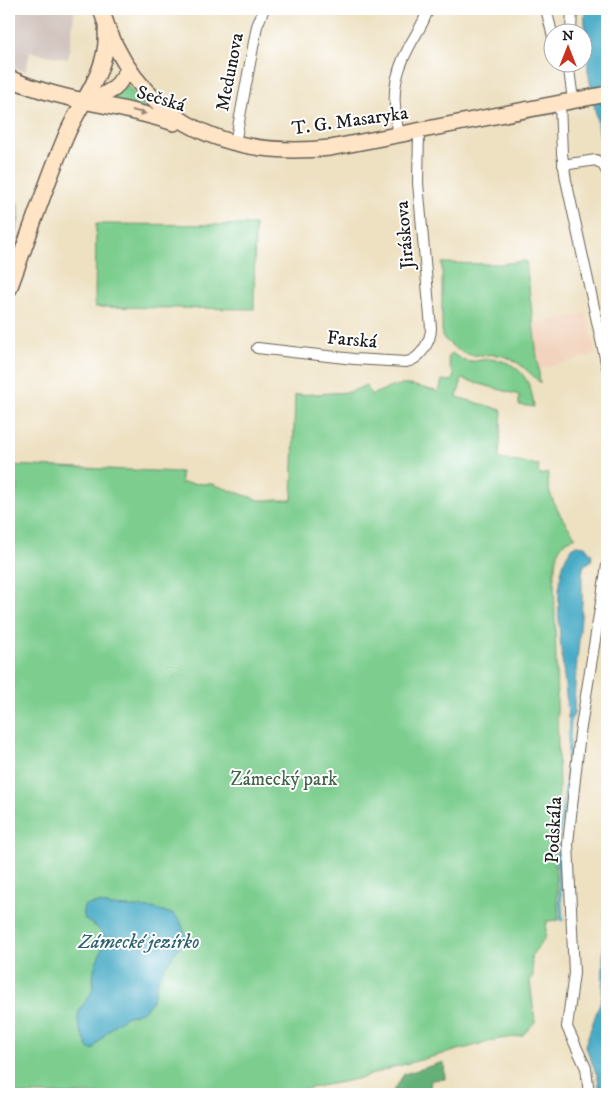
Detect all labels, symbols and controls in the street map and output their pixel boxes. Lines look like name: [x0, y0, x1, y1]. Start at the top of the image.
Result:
north arrow: [544, 22, 594, 72]
text: N: [562, 27, 574, 45]
street label: Medunova: [211, 31, 249, 113]
street label: Sečská: [134, 81, 188, 117]
street label: T. G. Masaryka: [290, 101, 410, 141]
one-way arrow: [132, 108, 147, 116]
street label: Jiráskova: [391, 200, 420, 272]
street label: Farská: [326, 326, 378, 354]
park label: Zámecký park: [230, 768, 338, 791]
street label: Podskála: [541, 796, 567, 864]
water label: Zámecké jezírko: [77, 930, 200, 955]

